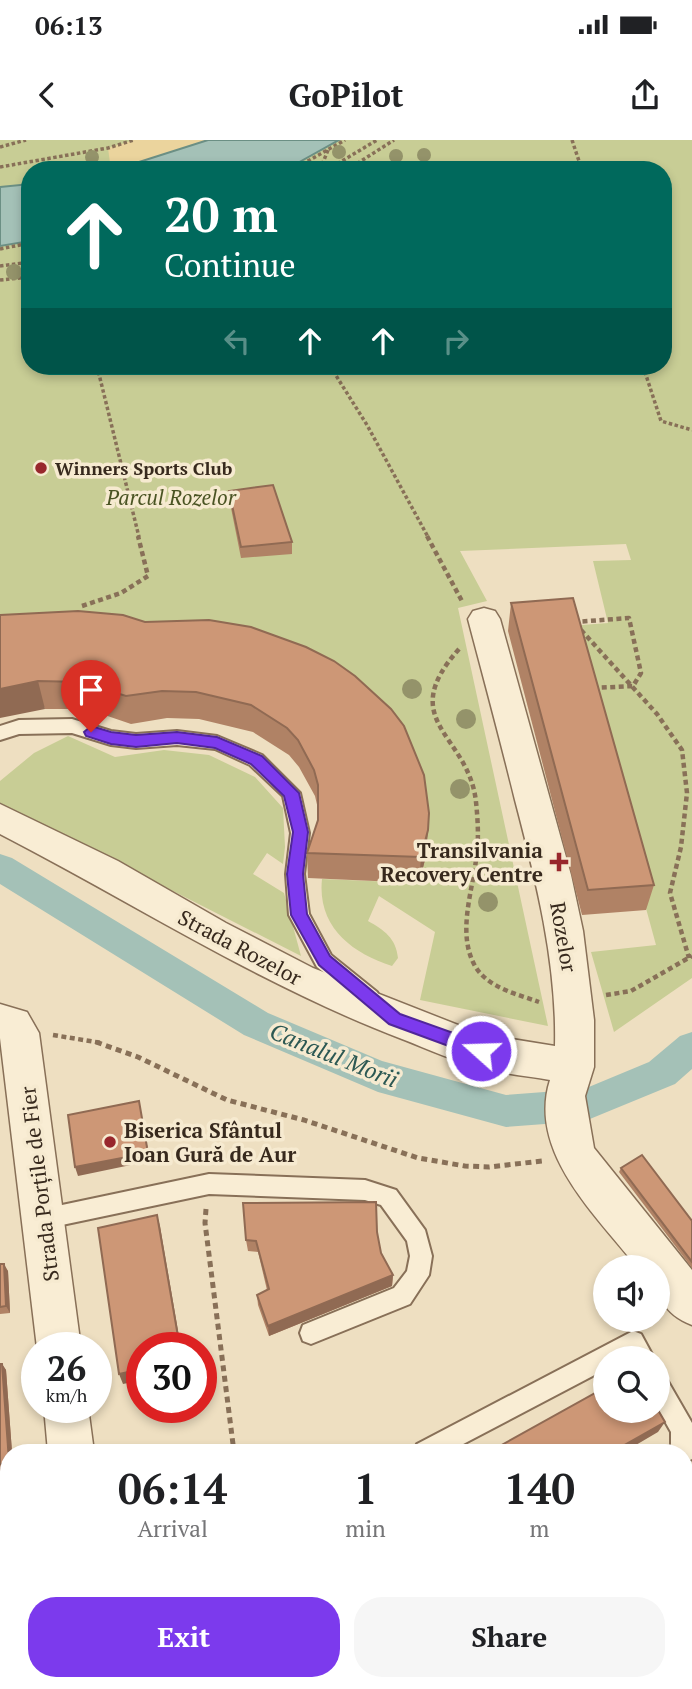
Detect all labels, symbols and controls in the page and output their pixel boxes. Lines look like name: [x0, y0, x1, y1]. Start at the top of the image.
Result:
text: 06:13: [35, 8, 103, 42]
text: GoPilot: [288, 74, 404, 116]
icon: back: [28, 76, 66, 114]
icon: share: [626, 76, 664, 114]
text: 20 m: [164, 181, 278, 246]
icon: ahead: [49, 189, 140, 280]
text: Continue: [164, 244, 296, 286]
icon: left: [218, 322, 256, 360]
icon: ahead: [291, 322, 329, 360]
icon: ahead: [364, 322, 402, 360]
icon: right: [437, 322, 475, 360]
place label: Winners Sports Club: [55, 456, 233, 480]
marker: Winners Sports Club: [33, 460, 49, 476]
park label: Parcul Rozelor: [105, 483, 237, 511]
pin: [61, 660, 121, 732]
icon: arrive: [72, 671, 110, 709]
place label: Transilvania Recovery Centre: [381, 836, 543, 888]
marker: Transilvania Recovery Centre: [549, 852, 569, 872]
street label: Rozelor: [544, 900, 584, 974]
street label: Strada Rozelor: [173, 903, 307, 991]
position arrow: [444, 1014, 518, 1088]
water label: Canalul Morii: [265, 1015, 403, 1095]
street label: Strada Porțile de Fier: [13, 1085, 65, 1283]
place label: Biserica Sfântul Ioan Gură de Aur: [124, 1116, 296, 1168]
marker: Biserica Sfântul Ioan Gură de Aur: [102, 1134, 118, 1150]
map controls: [593, 1255, 670, 1423]
button: sound: [593, 1255, 670, 1332]
speed limit sign: 30: [126, 1332, 217, 1423]
text: 26: [47, 1345, 86, 1391]
button: search: [593, 1346, 670, 1423]
text: km/h: [46, 1383, 87, 1407]
text: 06:14: [118, 1460, 227, 1516]
text: 1: [354, 1460, 377, 1516]
text: 140: [504, 1460, 575, 1516]
text: Arrival: [137, 1513, 208, 1544]
text: min: [345, 1513, 386, 1544]
text: m: [529, 1513, 549, 1544]
button: Exit: [28, 1597, 340, 1677]
button: Share: [354, 1597, 665, 1677]

